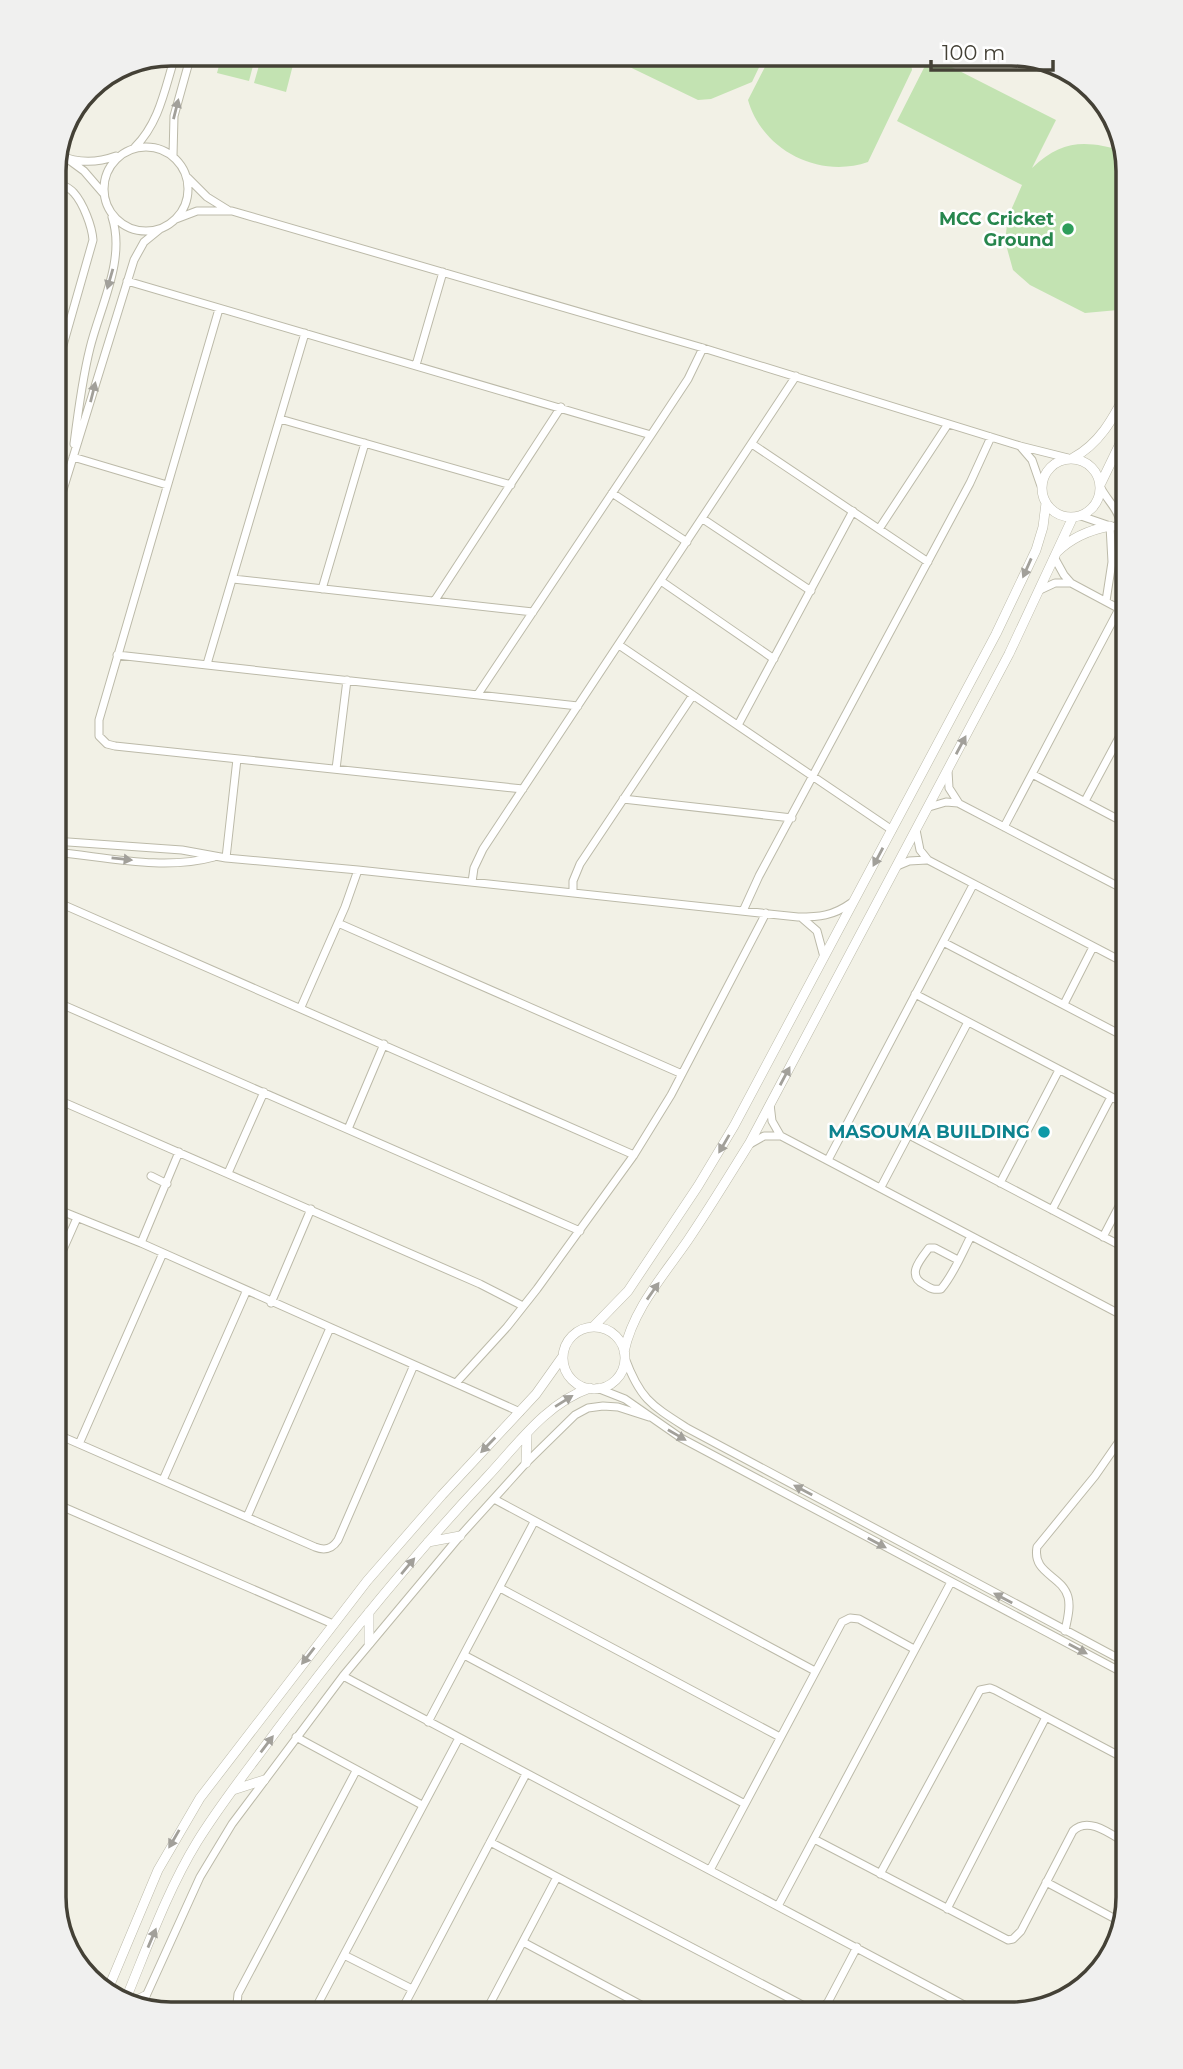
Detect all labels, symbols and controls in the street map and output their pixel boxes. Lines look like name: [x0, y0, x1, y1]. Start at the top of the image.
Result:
scale bar: [931, 28, 1054, 72]
text: 100 m: [942, 40, 1005, 65]
one-way arrow: [171, 97, 182, 119]
place label: MCC Cricket Ground: [939, 208, 1054, 251]
marker: MCC Cricket Ground: [1060, 221, 1076, 237]
one-way arrow: [104, 269, 114, 290]
one-way arrow: [88, 381, 99, 403]
one-way arrow: [1022, 558, 1033, 578]
one-way arrow: [954, 735, 966, 755]
one-way arrow: [872, 847, 883, 867]
one-way arrow: [111, 854, 133, 865]
one-way arrow: [779, 1066, 791, 1086]
place label: MASOUMA BUILDING: [828, 1121, 1030, 1143]
marker: MASOUMA BUILDING: [1036, 1124, 1052, 1140]
one-way arrow: [718, 1134, 730, 1154]
one-way arrow: [646, 1281, 659, 1300]
one-way arrow: [555, 1394, 574, 1407]
one-way arrow: [667, 1429, 686, 1441]
one-way arrow: [480, 1436, 496, 1453]
one-way arrow: [793, 1485, 813, 1496]
one-way arrow: [867, 1537, 887, 1549]
one-way arrow: [400, 1557, 415, 1574]
one-way arrow: [993, 1593, 1013, 1604]
one-way arrow: [1068, 1644, 1088, 1655]
one-way arrow: [301, 1646, 316, 1664]
one-way arrow: [260, 1734, 274, 1753]
one-way arrow: [168, 1829, 180, 1849]
one-way arrow: [146, 1928, 157, 1949]

